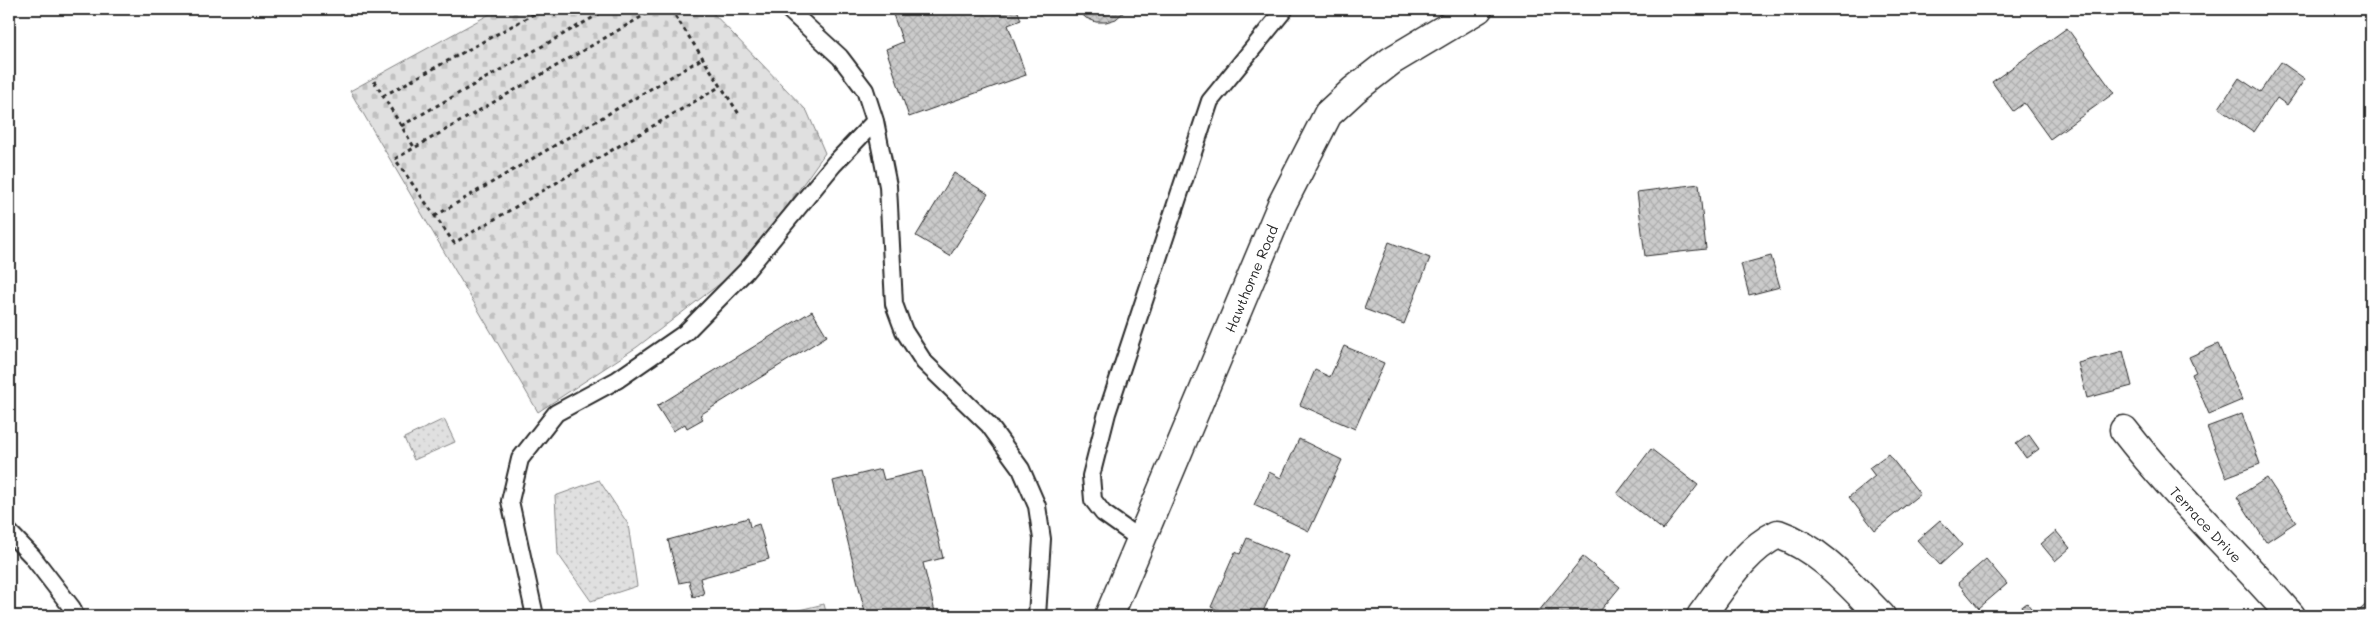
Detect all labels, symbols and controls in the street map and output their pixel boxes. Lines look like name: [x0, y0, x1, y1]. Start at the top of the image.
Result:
street label: Hawthorne Road: [1220, 222, 1282, 335]
street label: Terrace Drive: [2166, 482, 2247, 566]

